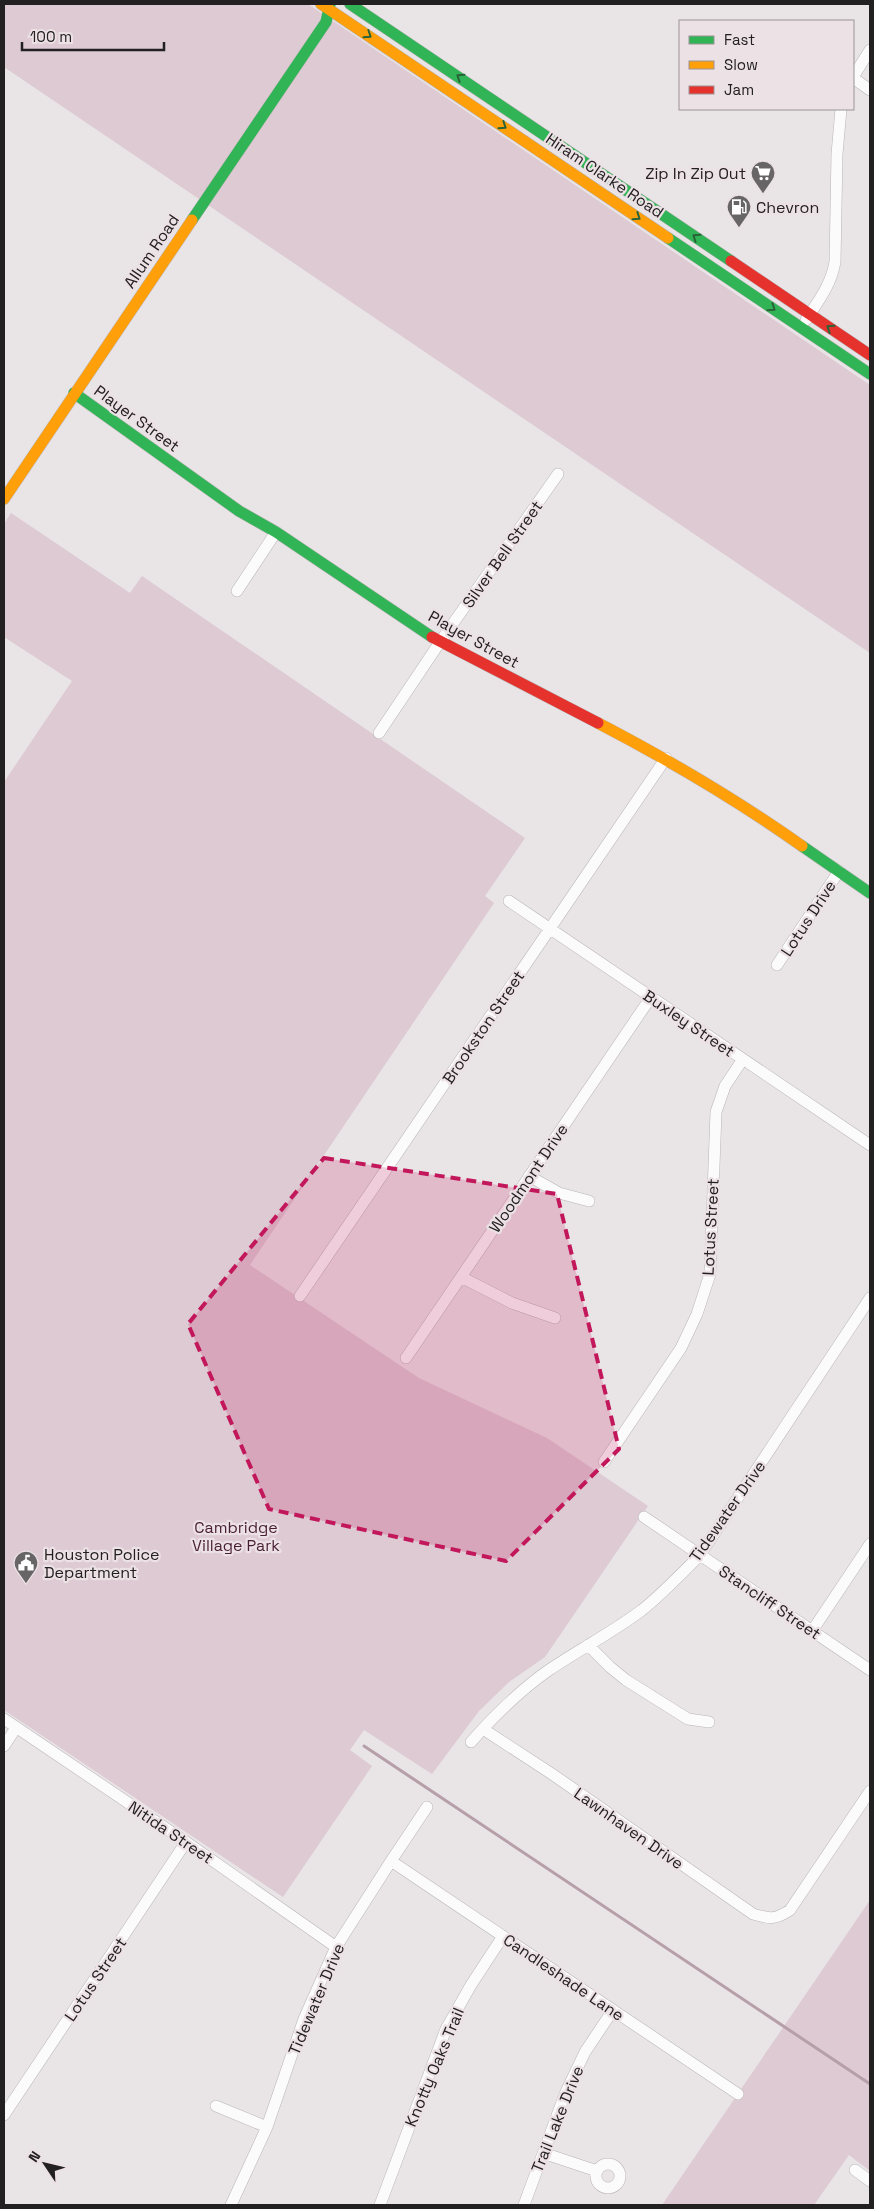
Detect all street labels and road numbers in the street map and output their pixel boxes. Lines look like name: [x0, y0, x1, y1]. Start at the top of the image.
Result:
street label: Hiram Clarke Road: [542, 128, 668, 223]
street label: Allum Road: [119, 210, 184, 292]
street label: Player Street: [90, 380, 184, 457]
street label: Silver Bell Street: [458, 496, 547, 612]
street label: Player Street: [425, 606, 523, 673]
street label: Lotus Drive: [776, 876, 841, 960]
street label: Brookston Street: [438, 966, 529, 1088]
street label: Buxley Street: [639, 985, 739, 1062]
street label: Woodmont Drive: [484, 1120, 573, 1237]
street label: Lotus Street: [697, 1178, 724, 1276]
street label: Tidewater Drive: [685, 1456, 770, 1566]
street label: Stancliff Street: [715, 1561, 825, 1644]
street label: Lawnhaven Drive: [570, 1783, 688, 1874]
street label: Nitida Street: [124, 1796, 217, 1869]
street label: Candleshade Lane: [499, 1929, 628, 2026]
street label: Lotus Street: [60, 1933, 131, 2025]
street label: Tidewater Drive: [284, 1940, 349, 2058]
street label: Knotty Oaks Trail: [400, 2004, 469, 2130]
street label: Trail Lake Drive: [527, 2063, 588, 2176]

